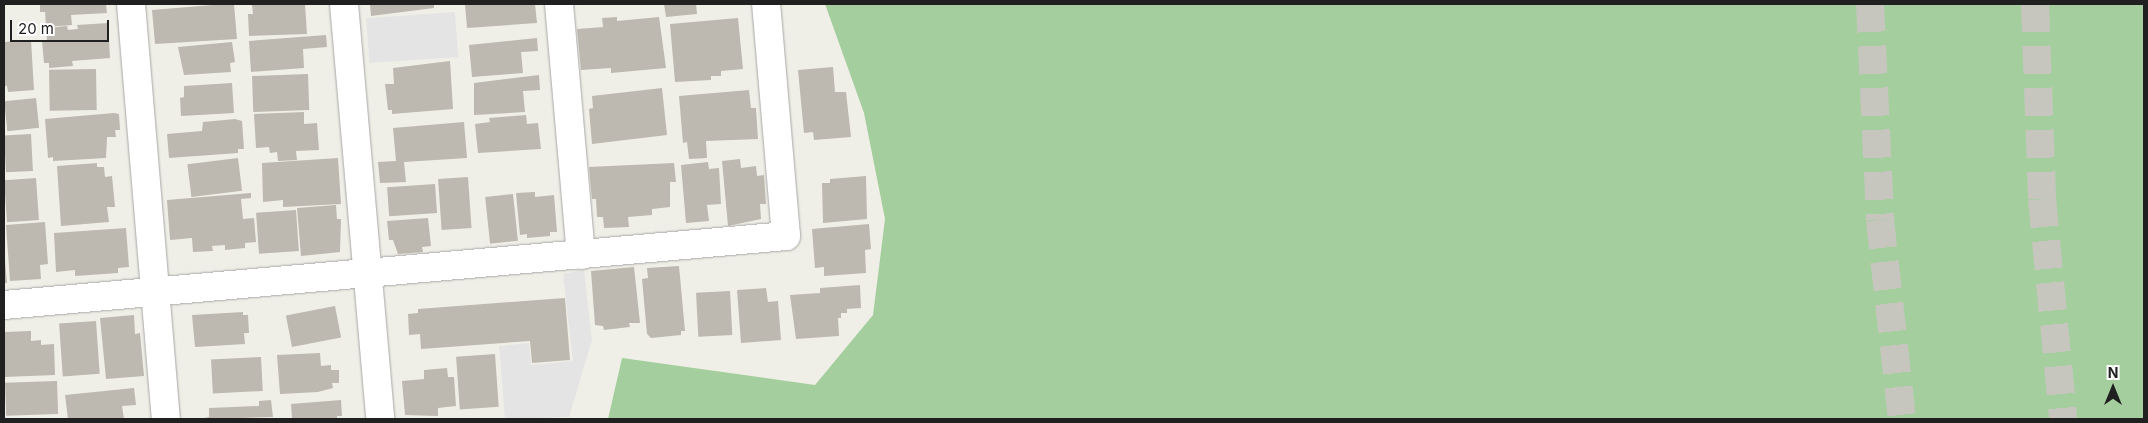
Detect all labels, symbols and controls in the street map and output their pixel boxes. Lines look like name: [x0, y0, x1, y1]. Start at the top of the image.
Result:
scale bar: [12, 10, 111, 42]
text: 20 m: [18, 19, 54, 38]
north arrow: [2088, 363, 2138, 413]
text: N: [2108, 364, 2118, 381]

